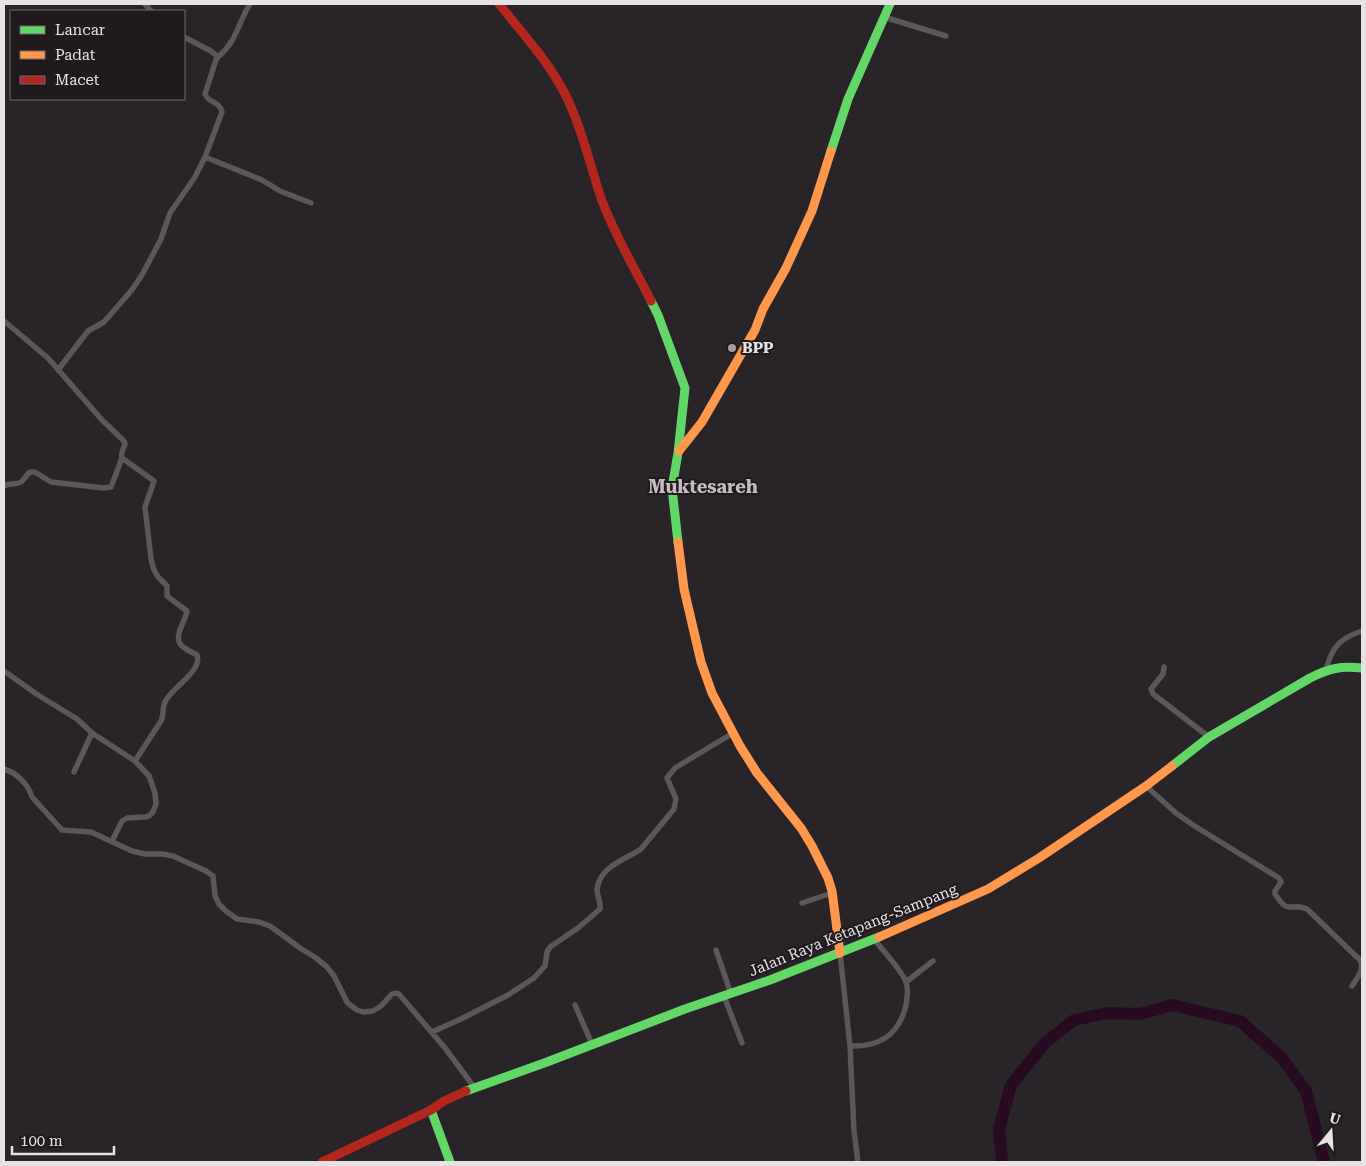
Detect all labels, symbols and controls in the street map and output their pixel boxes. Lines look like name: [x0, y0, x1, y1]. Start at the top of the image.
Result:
legend: [10, 10, 185, 100]
text: Lancar: [55, 21, 105, 39]
text: Padat: [55, 46, 96, 64]
text: Macet: [55, 71, 100, 89]
place label: BPP: [742, 339, 774, 357]
marker: BPP: [726, 342, 738, 354]
district label: Muktesareh: [648, 476, 758, 497]
street label: Jalan Raya Ketapang-Sampang: [746, 880, 960, 980]
north arrow: [1306, 1106, 1356, 1156]
text: U: [1327, 1109, 1343, 1128]
scale bar: [12, 1124, 115, 1156]
text: 100 m: [20, 1132, 63, 1150]

